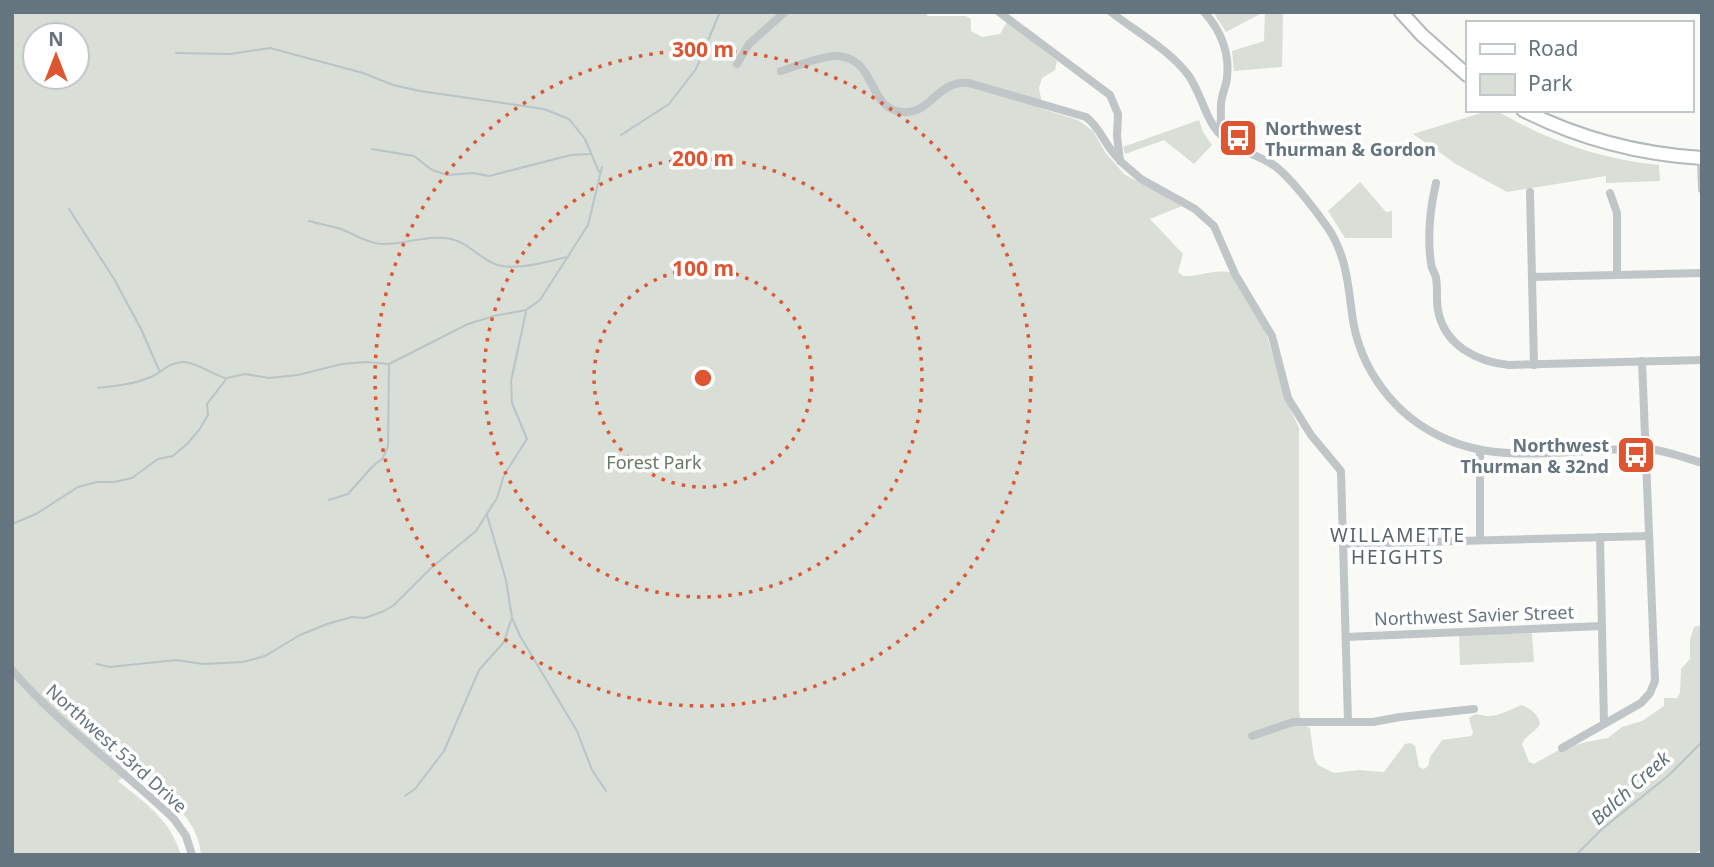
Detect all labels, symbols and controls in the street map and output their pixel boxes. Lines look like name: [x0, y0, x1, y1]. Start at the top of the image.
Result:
north arrow: [21, 21, 91, 91]
legend: [1466, 21, 1693, 112]
text: N: [48, 26, 64, 52]
text: Road: [1528, 34, 1578, 62]
text: 300 m: [672, 35, 734, 63]
text: Park: [1528, 69, 1573, 97]
place label: Northwest Thurman & Gordon: [1265, 116, 1436, 161]
bus stop icon: Northwest Thurman & Gordon: [1217, 117, 1259, 159]
text: 200 m: [672, 144, 734, 172]
text: 100 m: [672, 254, 734, 282]
centre of rings: [691, 366, 715, 390]
place label: Northwest Thurman & 32nd: [1461, 433, 1609, 478]
bus stop icon: Northwest Thurman & 32nd: [1615, 434, 1657, 476]
park label: Forest Park: [606, 450, 702, 474]
district label: WILLAMETTE HEIGHTS: [1330, 522, 1466, 570]
street label: Northwest Savier Street: [1374, 599, 1575, 630]
street label: Northwest 53rd Drive: [41, 678, 193, 818]
water label: Balch Creek: [1585, 745, 1676, 831]

